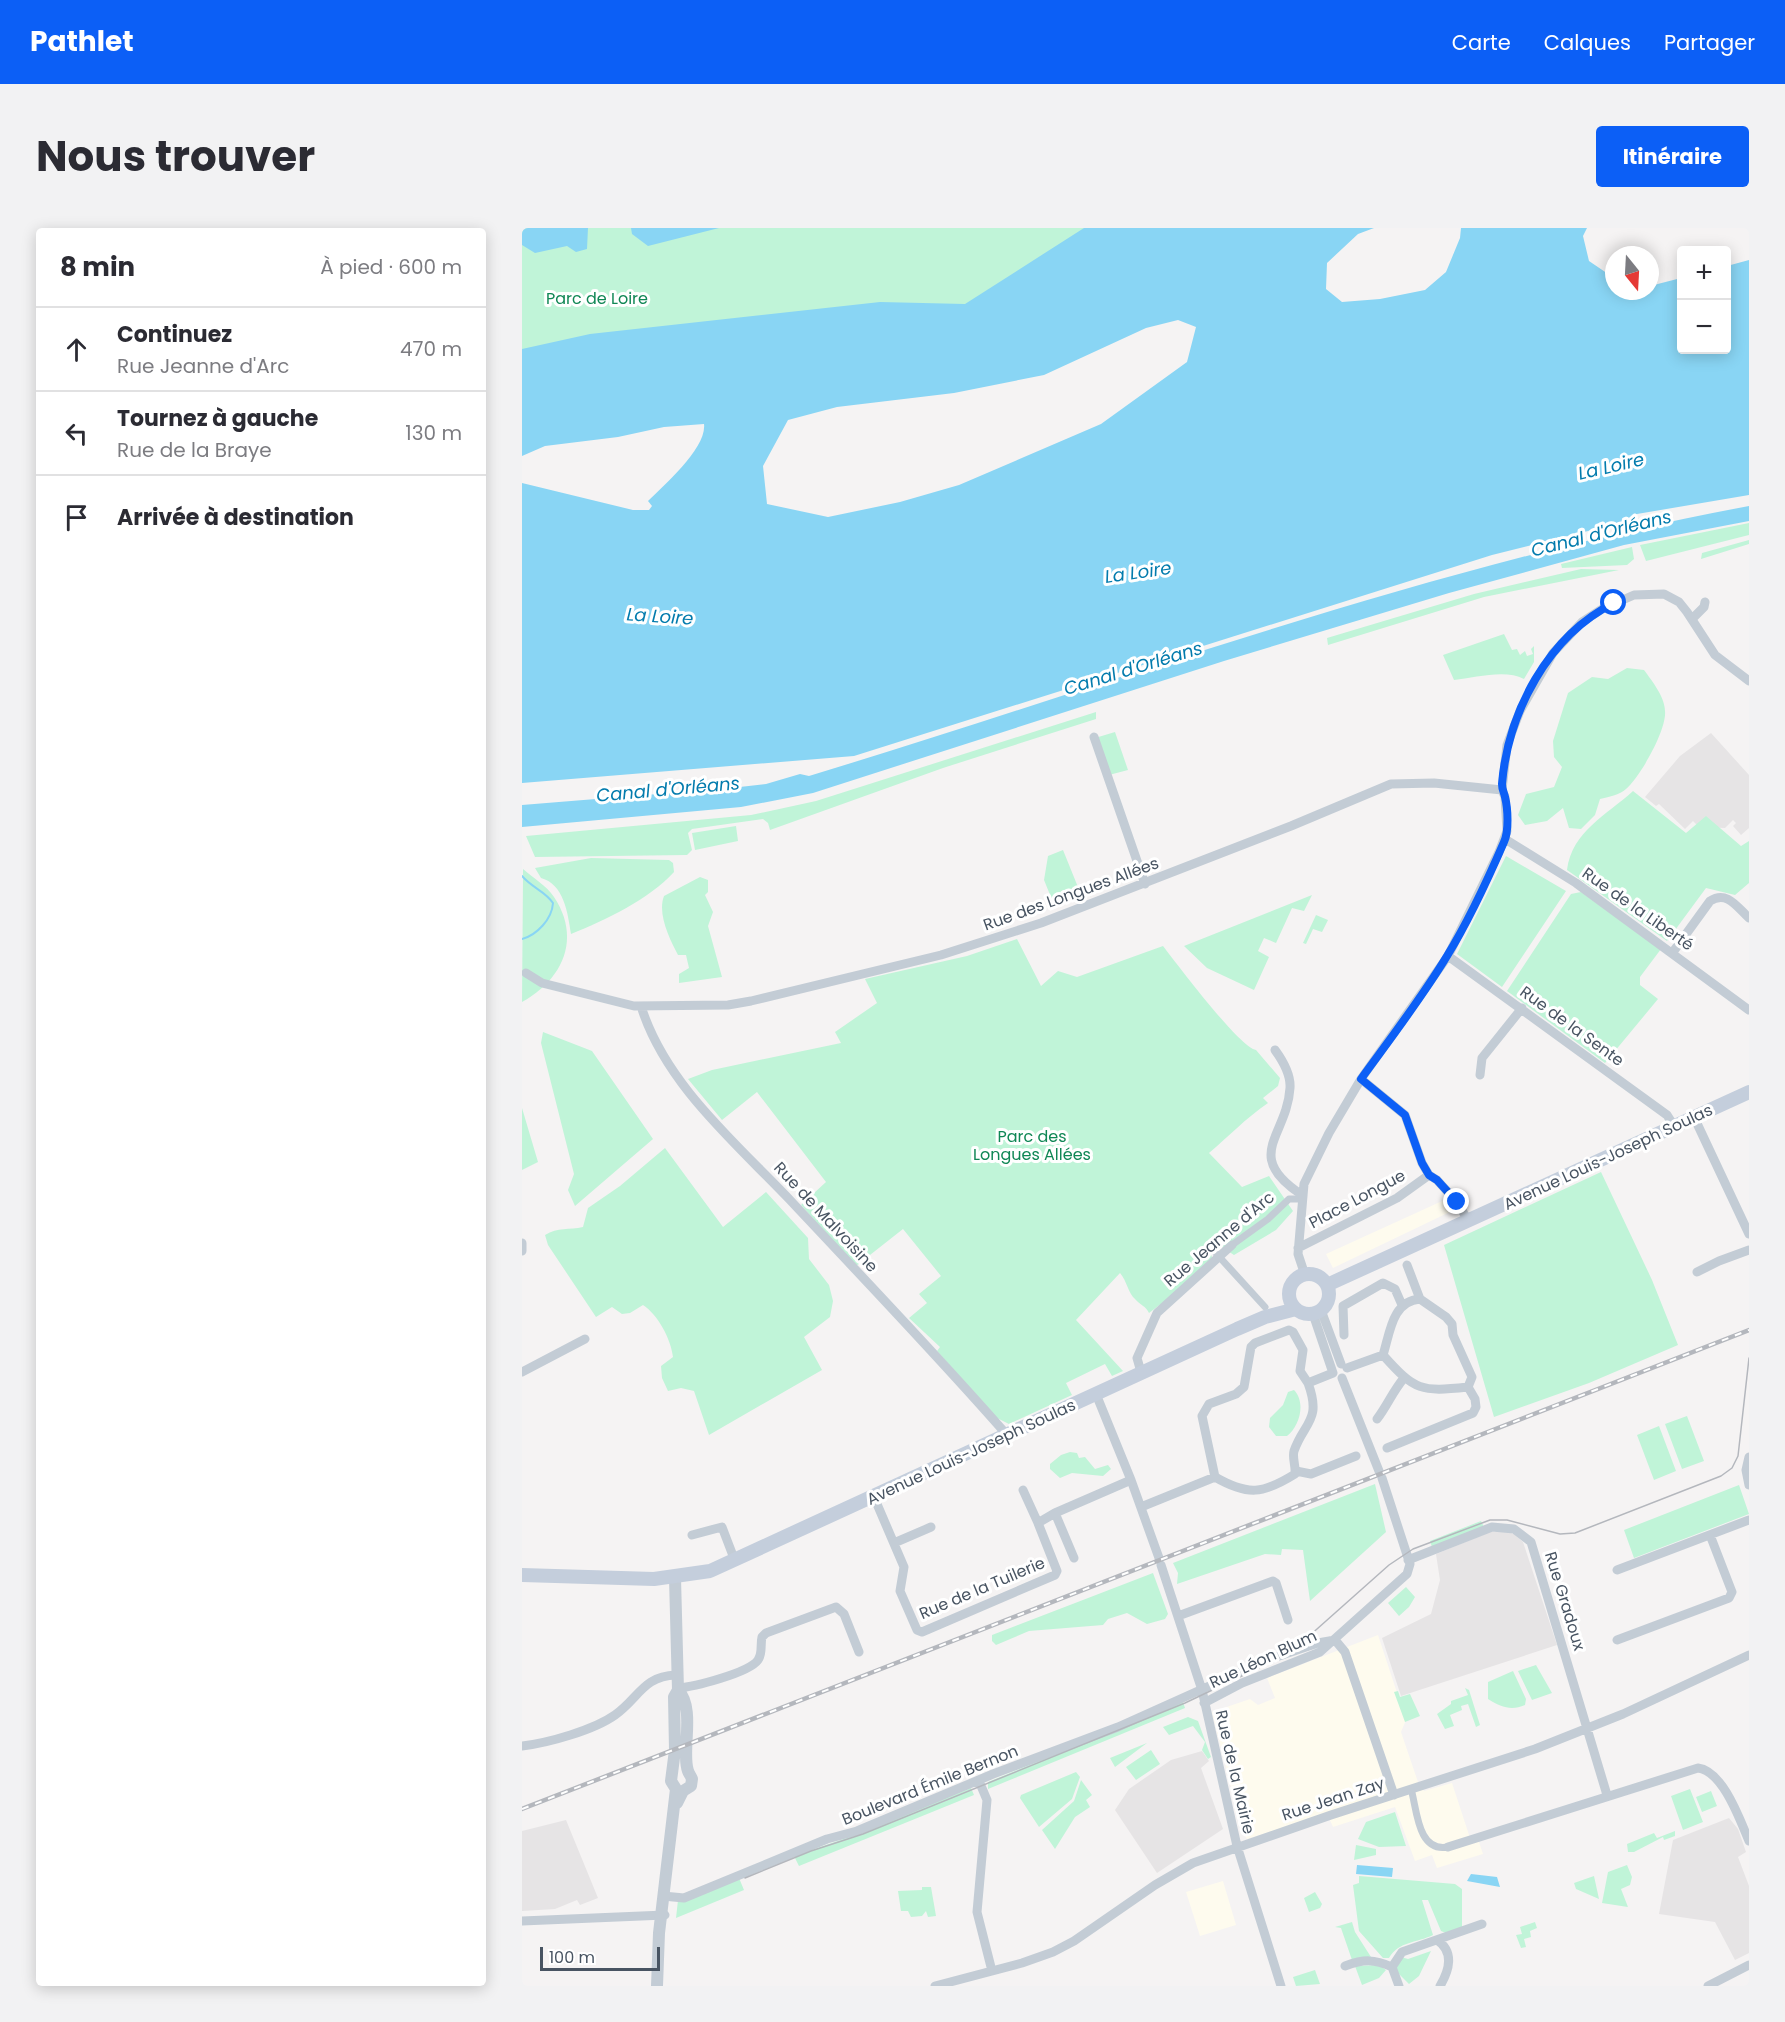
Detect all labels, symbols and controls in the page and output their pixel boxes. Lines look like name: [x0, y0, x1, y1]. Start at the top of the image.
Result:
text: Pathlet: [30, 22, 134, 61]
text: Carte: [1452, 28, 1511, 57]
text: Calques: [1544, 28, 1631, 57]
text: Partager: [1664, 28, 1755, 57]
button: Itinéraire: [1596, 126, 1749, 187]
text: Nous trouver: [36, 127, 315, 186]
north arrow: [1605, 246, 1659, 300]
map controls: [1677, 246, 1731, 354]
button: +: [1677, 246, 1731, 300]
text: 8 min: [60, 249, 135, 285]
text: À pied · 600 m: [320, 253, 462, 281]
park label: Parc de Loire: [546, 287, 648, 310]
button: −: [1677, 300, 1731, 354]
text: Continuez: [117, 319, 232, 350]
icon: ahead: [60, 333, 93, 366]
text: 470 m: [400, 335, 462, 363]
text: Rue Jeanne d'Arc: [117, 352, 289, 380]
text: Tournez à gauche: [117, 403, 318, 434]
icon: left: [60, 417, 93, 450]
text: 130 m: [405, 419, 462, 447]
text: Rue de la Braye: [117, 436, 272, 464]
water label: La Loire: [1576, 446, 1646, 486]
icon: arrive: [60, 501, 93, 534]
text: Arrivée à destination: [117, 502, 354, 533]
water label: Canal d'Orléans: [1528, 503, 1674, 563]
water label: La Loire: [1103, 555, 1173, 589]
route start: [1600, 589, 1626, 615]
water label: La Loire: [626, 601, 694, 631]
water label: Canal d'Orléans: [1060, 635, 1206, 701]
water label: Canal d'Orléans: [595, 770, 741, 808]
street label: Rue des Longues Allées: [980, 851, 1162, 937]
street label: Rue de la Liberté: [1578, 862, 1699, 956]
street label: Rue de la Sente: [1515, 980, 1629, 1072]
street label: Avenue Louis-Joseph Soulas: [1500, 1098, 1716, 1216]
park label: Parc des Longues Allées: [973, 1125, 1091, 1166]
street label: Rue de Malvoisine: [769, 1157, 883, 1277]
street label: Place Longue: [1305, 1164, 1409, 1234]
street label: Rue Jeanne d'Arc: [1159, 1186, 1279, 1292]
route end: [1443, 1188, 1469, 1214]
street label: Avenue Louis-Joseph Soulas: [863, 1393, 1079, 1511]
street label: Rue Gradoux: [1539, 1549, 1591, 1654]
street label: Rue de la Tuilerie: [916, 1551, 1049, 1625]
street label: Rue Léon Blum: [1205, 1624, 1321, 1694]
street label: Rue de la Mairie: [1210, 1708, 1260, 1836]
street label: Boulevard Émile Bernon: [838, 1739, 1022, 1831]
street label: Rue Jean Zay: [1279, 1772, 1387, 1826]
scale bar: [540, 1944, 660, 1972]
text: 100 m: [549, 1946, 595, 1969]

